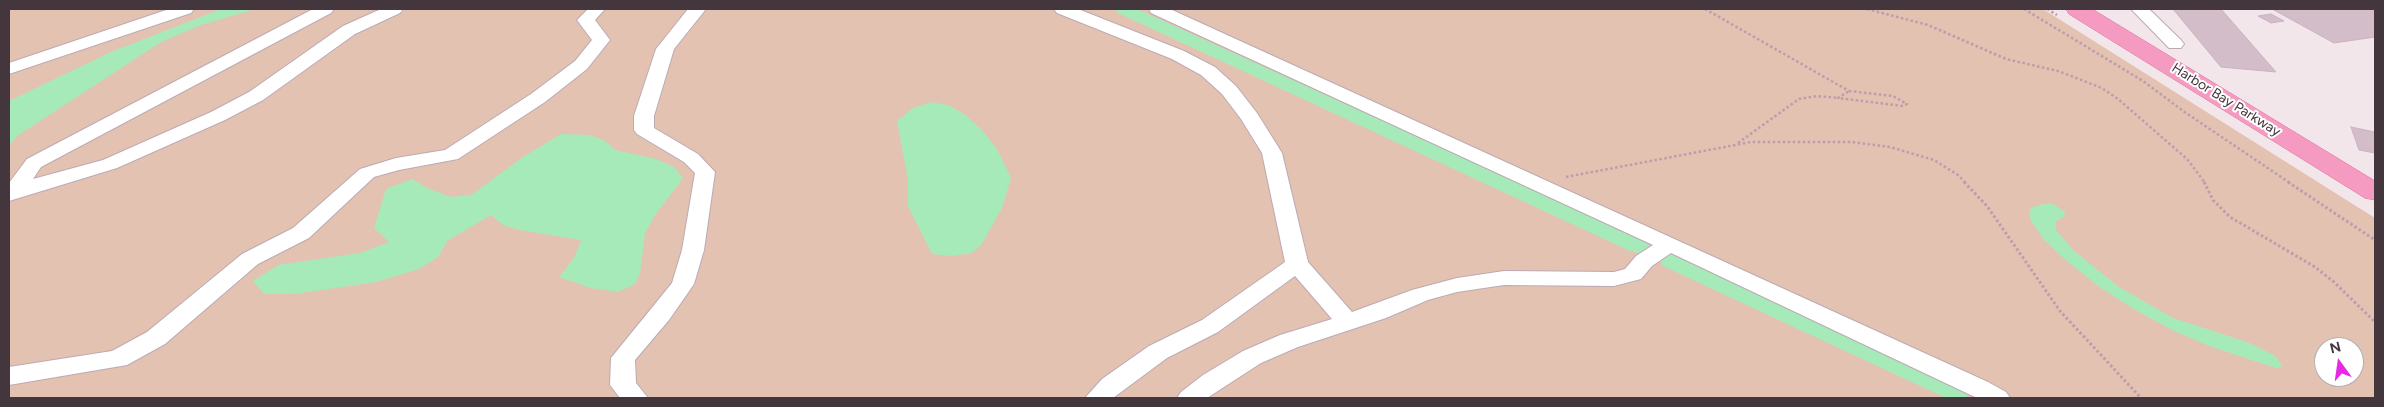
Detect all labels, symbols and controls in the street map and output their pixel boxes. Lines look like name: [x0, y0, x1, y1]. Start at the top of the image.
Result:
street label: Harbor Bay Parkway: [2168, 60, 2284, 140]
north arrow: [2314, 337, 2364, 387]
text: N: [2328, 338, 2343, 357]

